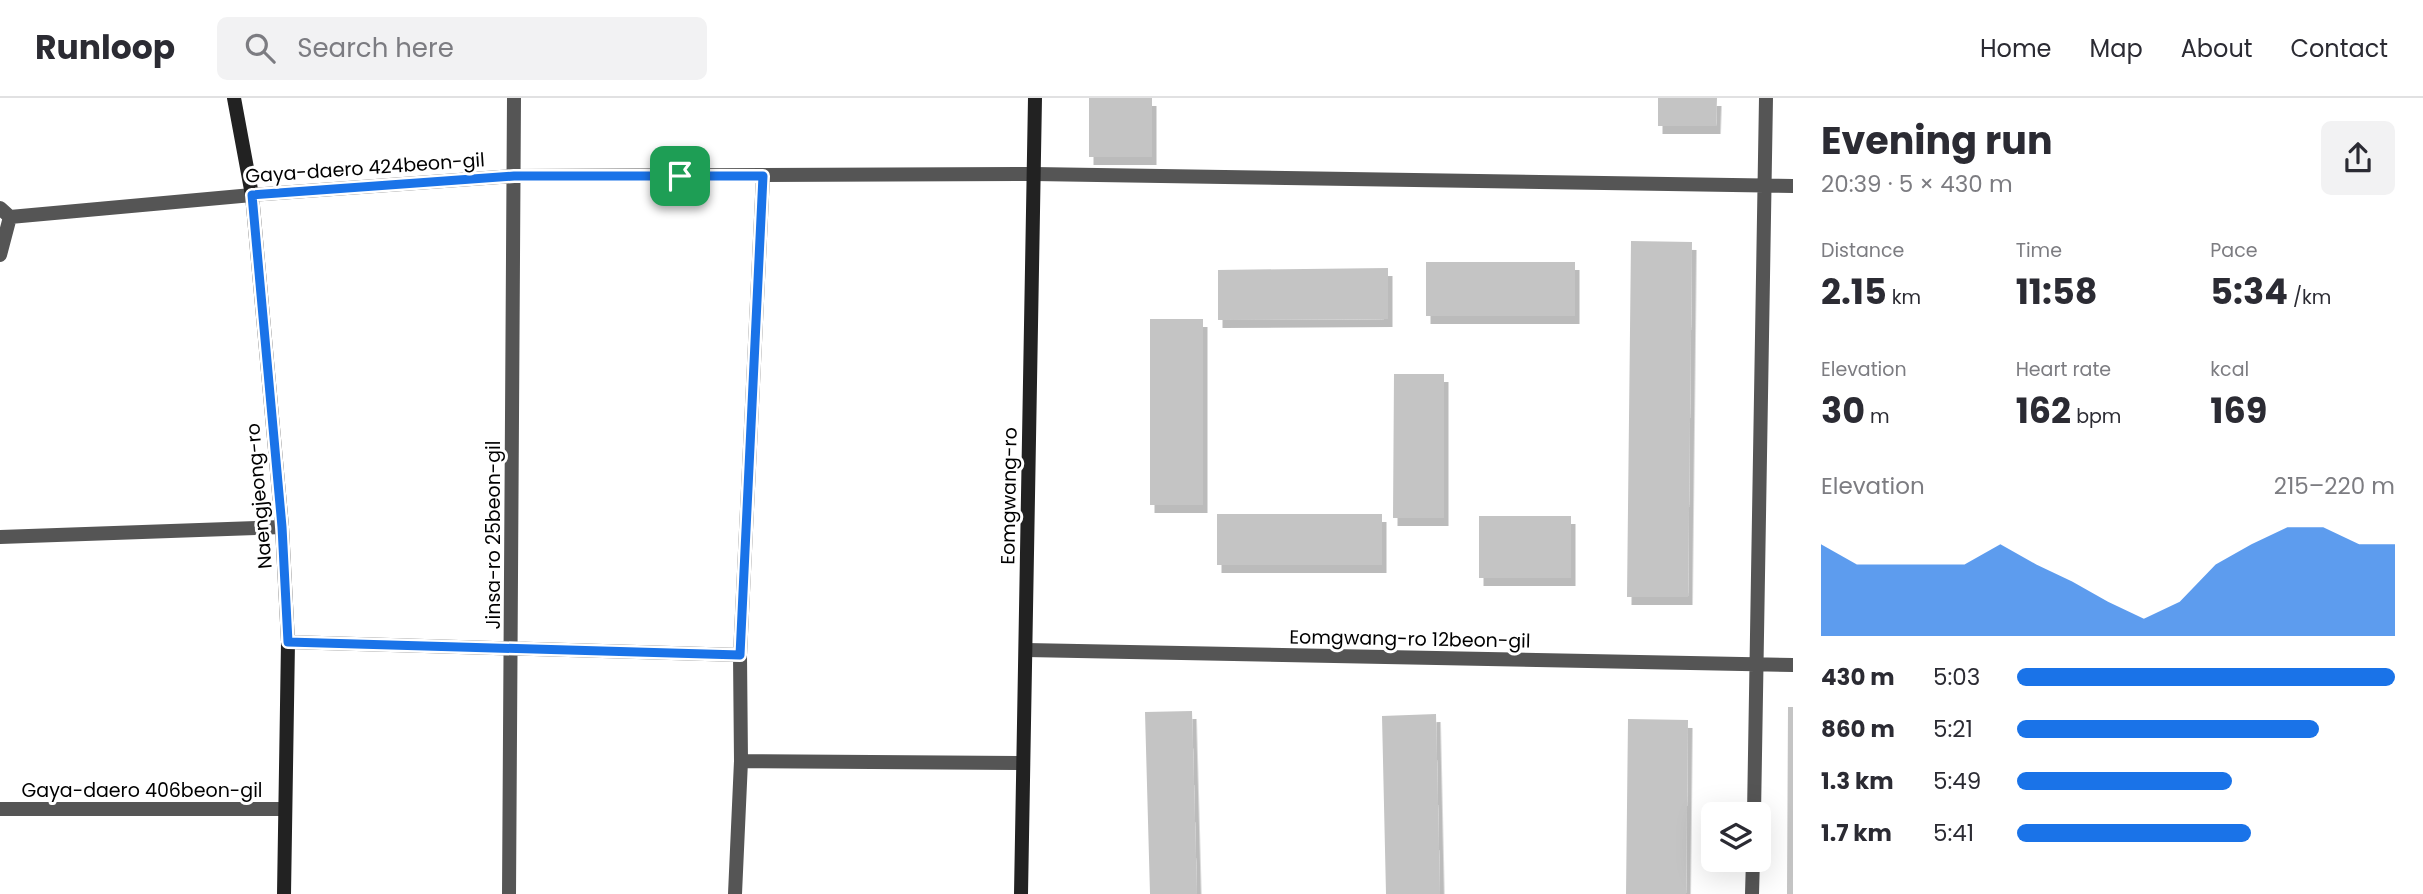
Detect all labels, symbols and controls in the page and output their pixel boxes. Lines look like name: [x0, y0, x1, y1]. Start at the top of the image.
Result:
search box: [217, 17, 707, 80]
text: Runloop: [35, 24, 175, 71]
icon: search: [241, 29, 279, 67]
text: Search here: [297, 30, 454, 66]
text: Home: [1980, 32, 2052, 65]
text: Map: [2090, 32, 2143, 65]
text: About: [2181, 32, 2252, 65]
text: Contact: [2290, 32, 2388, 65]
text: Evening run: [1821, 114, 2053, 167]
button: share: [2321, 121, 2395, 195]
street label: Gaya-daero 424beon-gil: [244, 146, 486, 190]
pin: [650, 146, 710, 206]
icon: arrive: [661, 157, 699, 195]
text: 20:39 · 5 × 430 m: [1821, 168, 2013, 200]
text: Distance: [1821, 237, 1904, 264]
text: Time: [2016, 237, 2062, 264]
text: Pace: [2210, 237, 2258, 264]
text: 2.15: [1821, 267, 1887, 316]
text: 11:58: [2016, 267, 2097, 316]
text: 5:34: [2210, 267, 2288, 316]
text: km: [1887, 284, 1921, 311]
text: /km: [2288, 284, 2331, 311]
text: Elevation: [1821, 356, 1907, 383]
text: Heart rate: [2016, 356, 2111, 383]
text: kcal: [2210, 356, 2249, 383]
text: 30: [1821, 386, 1865, 435]
text: 162: [2016, 386, 2071, 435]
text: 169: [2210, 386, 2267, 435]
text: m: [1865, 403, 1890, 430]
text: bpm: [2071, 403, 2121, 430]
street label: Naengjeong-ro: [239, 422, 279, 570]
street label: Eomgwang-ro: [994, 427, 1024, 565]
street label: Jinsa-ro 25beon-gil: [480, 441, 507, 629]
text: Elevation: [1821, 470, 1925, 502]
text: 215–220 m: [2274, 470, 2395, 502]
street label: Eomgwang-ro 12beon-gil: [1289, 623, 1531, 655]
text: 430 m: [1821, 661, 1895, 693]
text: 5:03: [1933, 661, 1980, 693]
text: 860 m: [1821, 713, 1895, 745]
text: 5:21: [1933, 713, 1973, 745]
text: 1.3 km: [1821, 765, 1894, 797]
text: 5:49: [1933, 765, 1981, 797]
street label: Gaya-daero 406beon-gil: [22, 777, 262, 804]
map controls: [1701, 802, 1771, 872]
button: layers: [1701, 802, 1771, 872]
text: 1.7 km: [1821, 817, 1892, 849]
text: 5:41: [1933, 817, 1974, 849]

